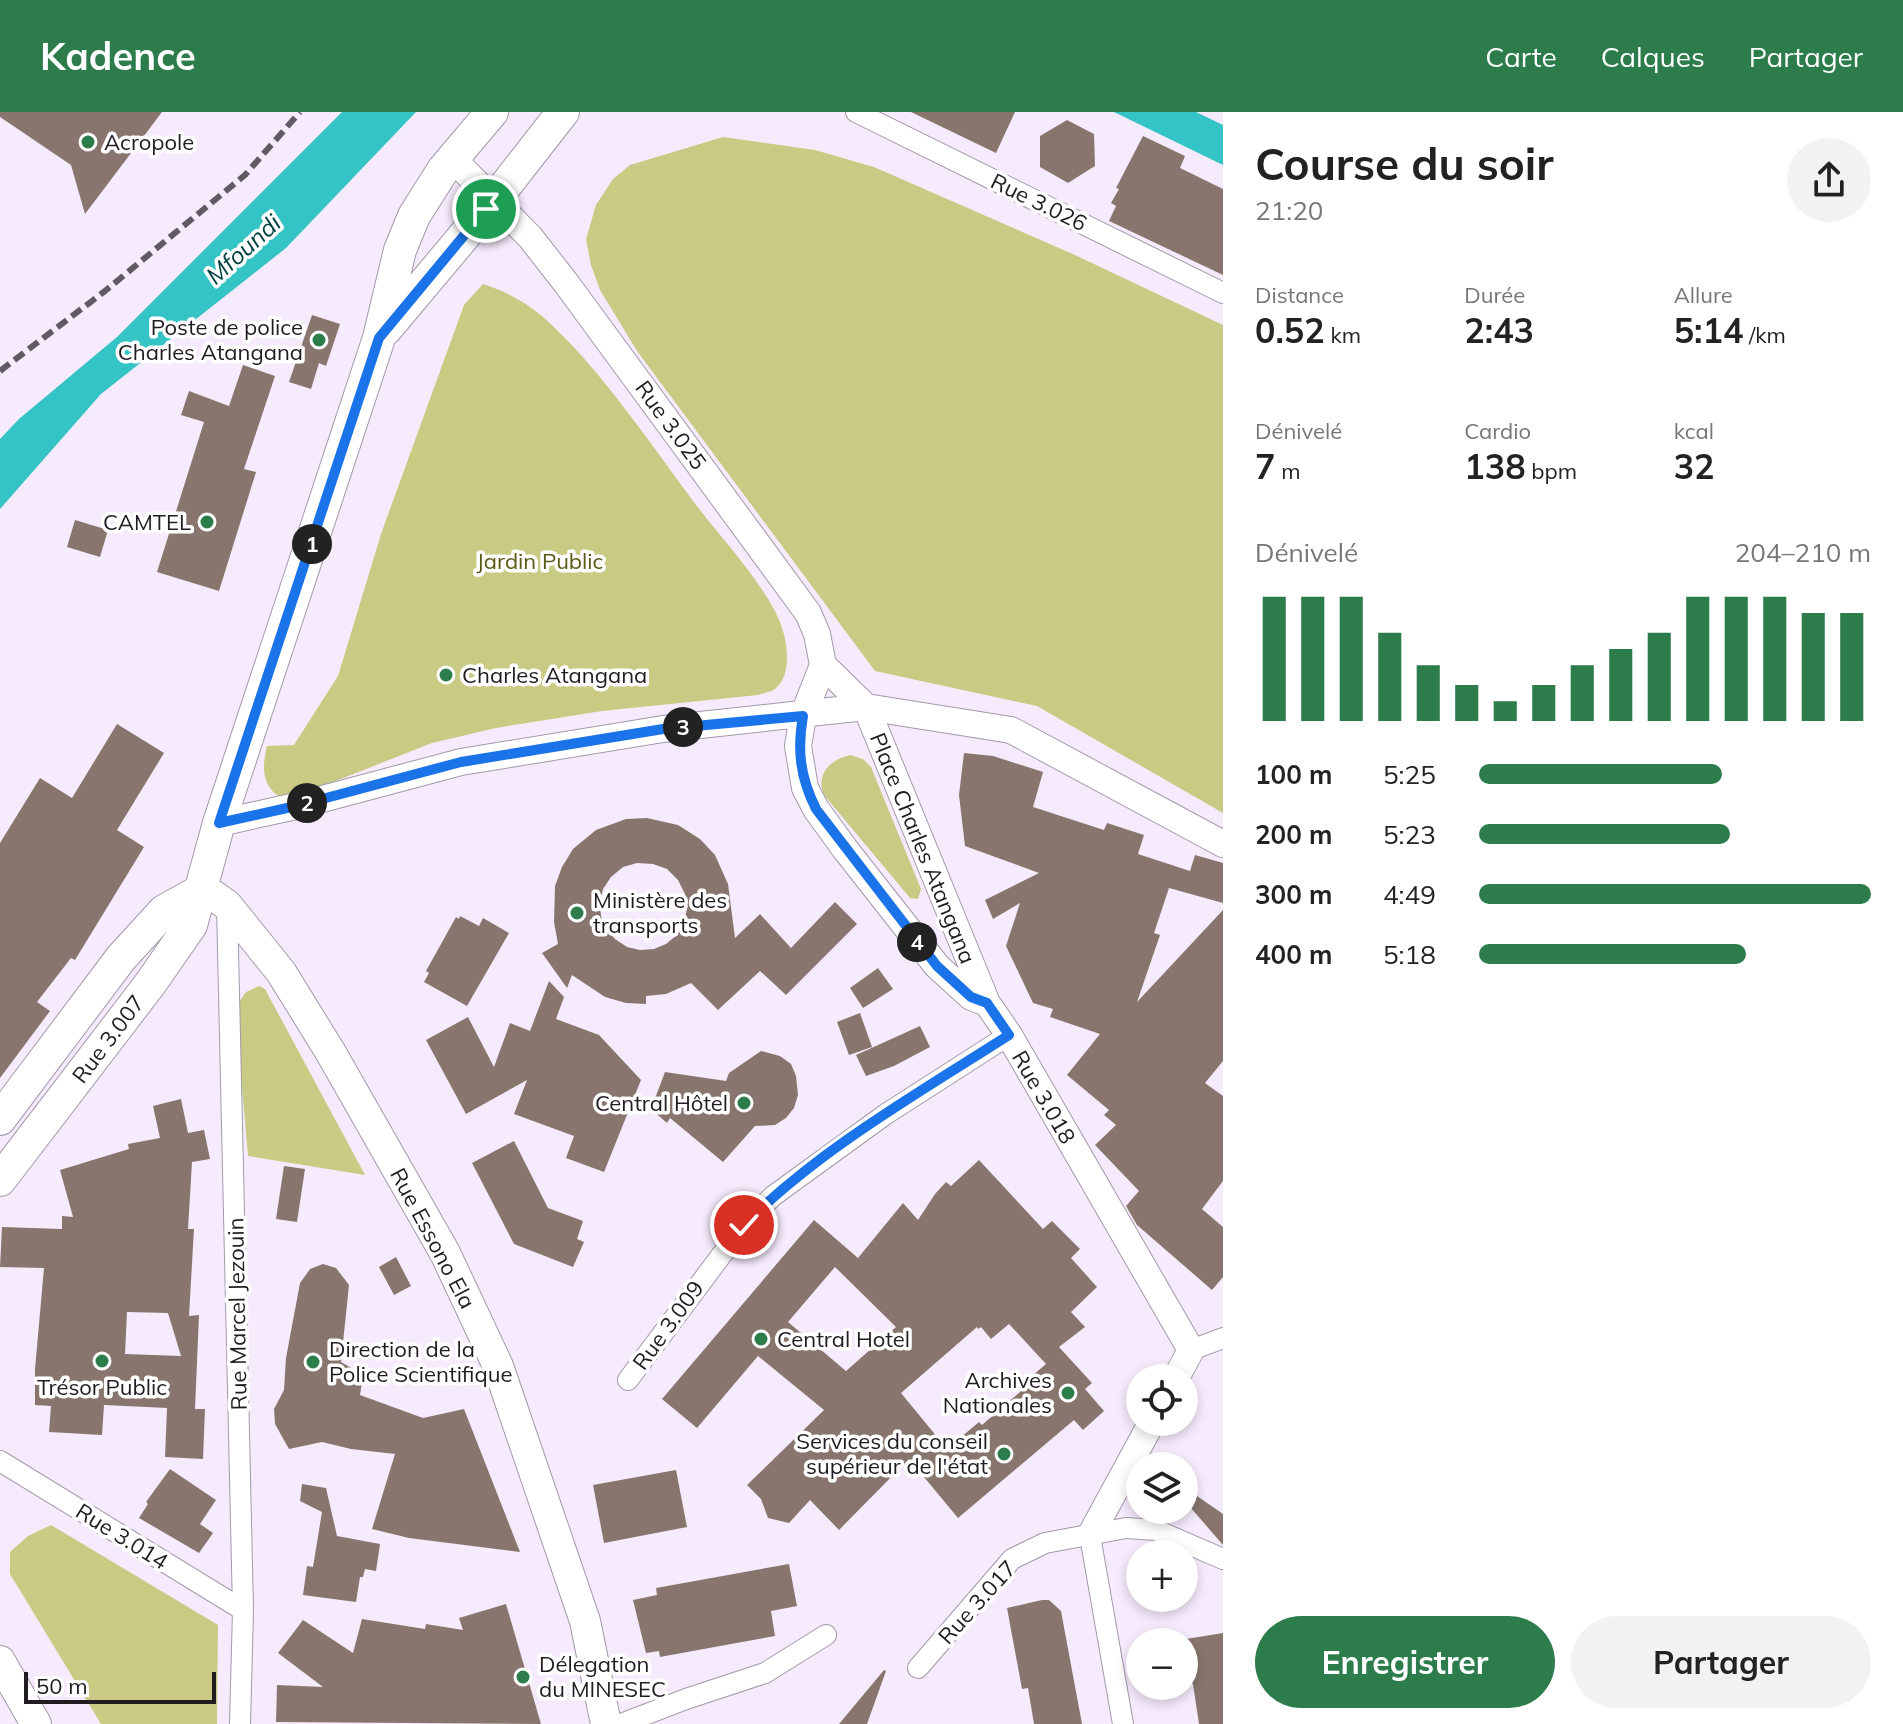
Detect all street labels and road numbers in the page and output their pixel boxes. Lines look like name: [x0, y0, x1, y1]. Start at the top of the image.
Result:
street label: Rue 3.026: [986, 167, 1092, 237]
street label: Rue 3.025: [629, 375, 713, 475]
street label: Place Charles Atangana: [864, 729, 982, 967]
street label: Rue 3.007: [66, 989, 150, 1089]
street label: Rue 3.018: [1006, 1045, 1082, 1149]
street label: Rue Essono Ela: [384, 1163, 482, 1313]
street label: Rue Marcel Jezouin: [221, 1217, 253, 1411]
street label: Rue 3.009: [626, 1275, 710, 1375]
street label: Rue 3.014: [71, 1497, 173, 1575]
street label: Rue 3.017: [932, 1554, 1022, 1650]

